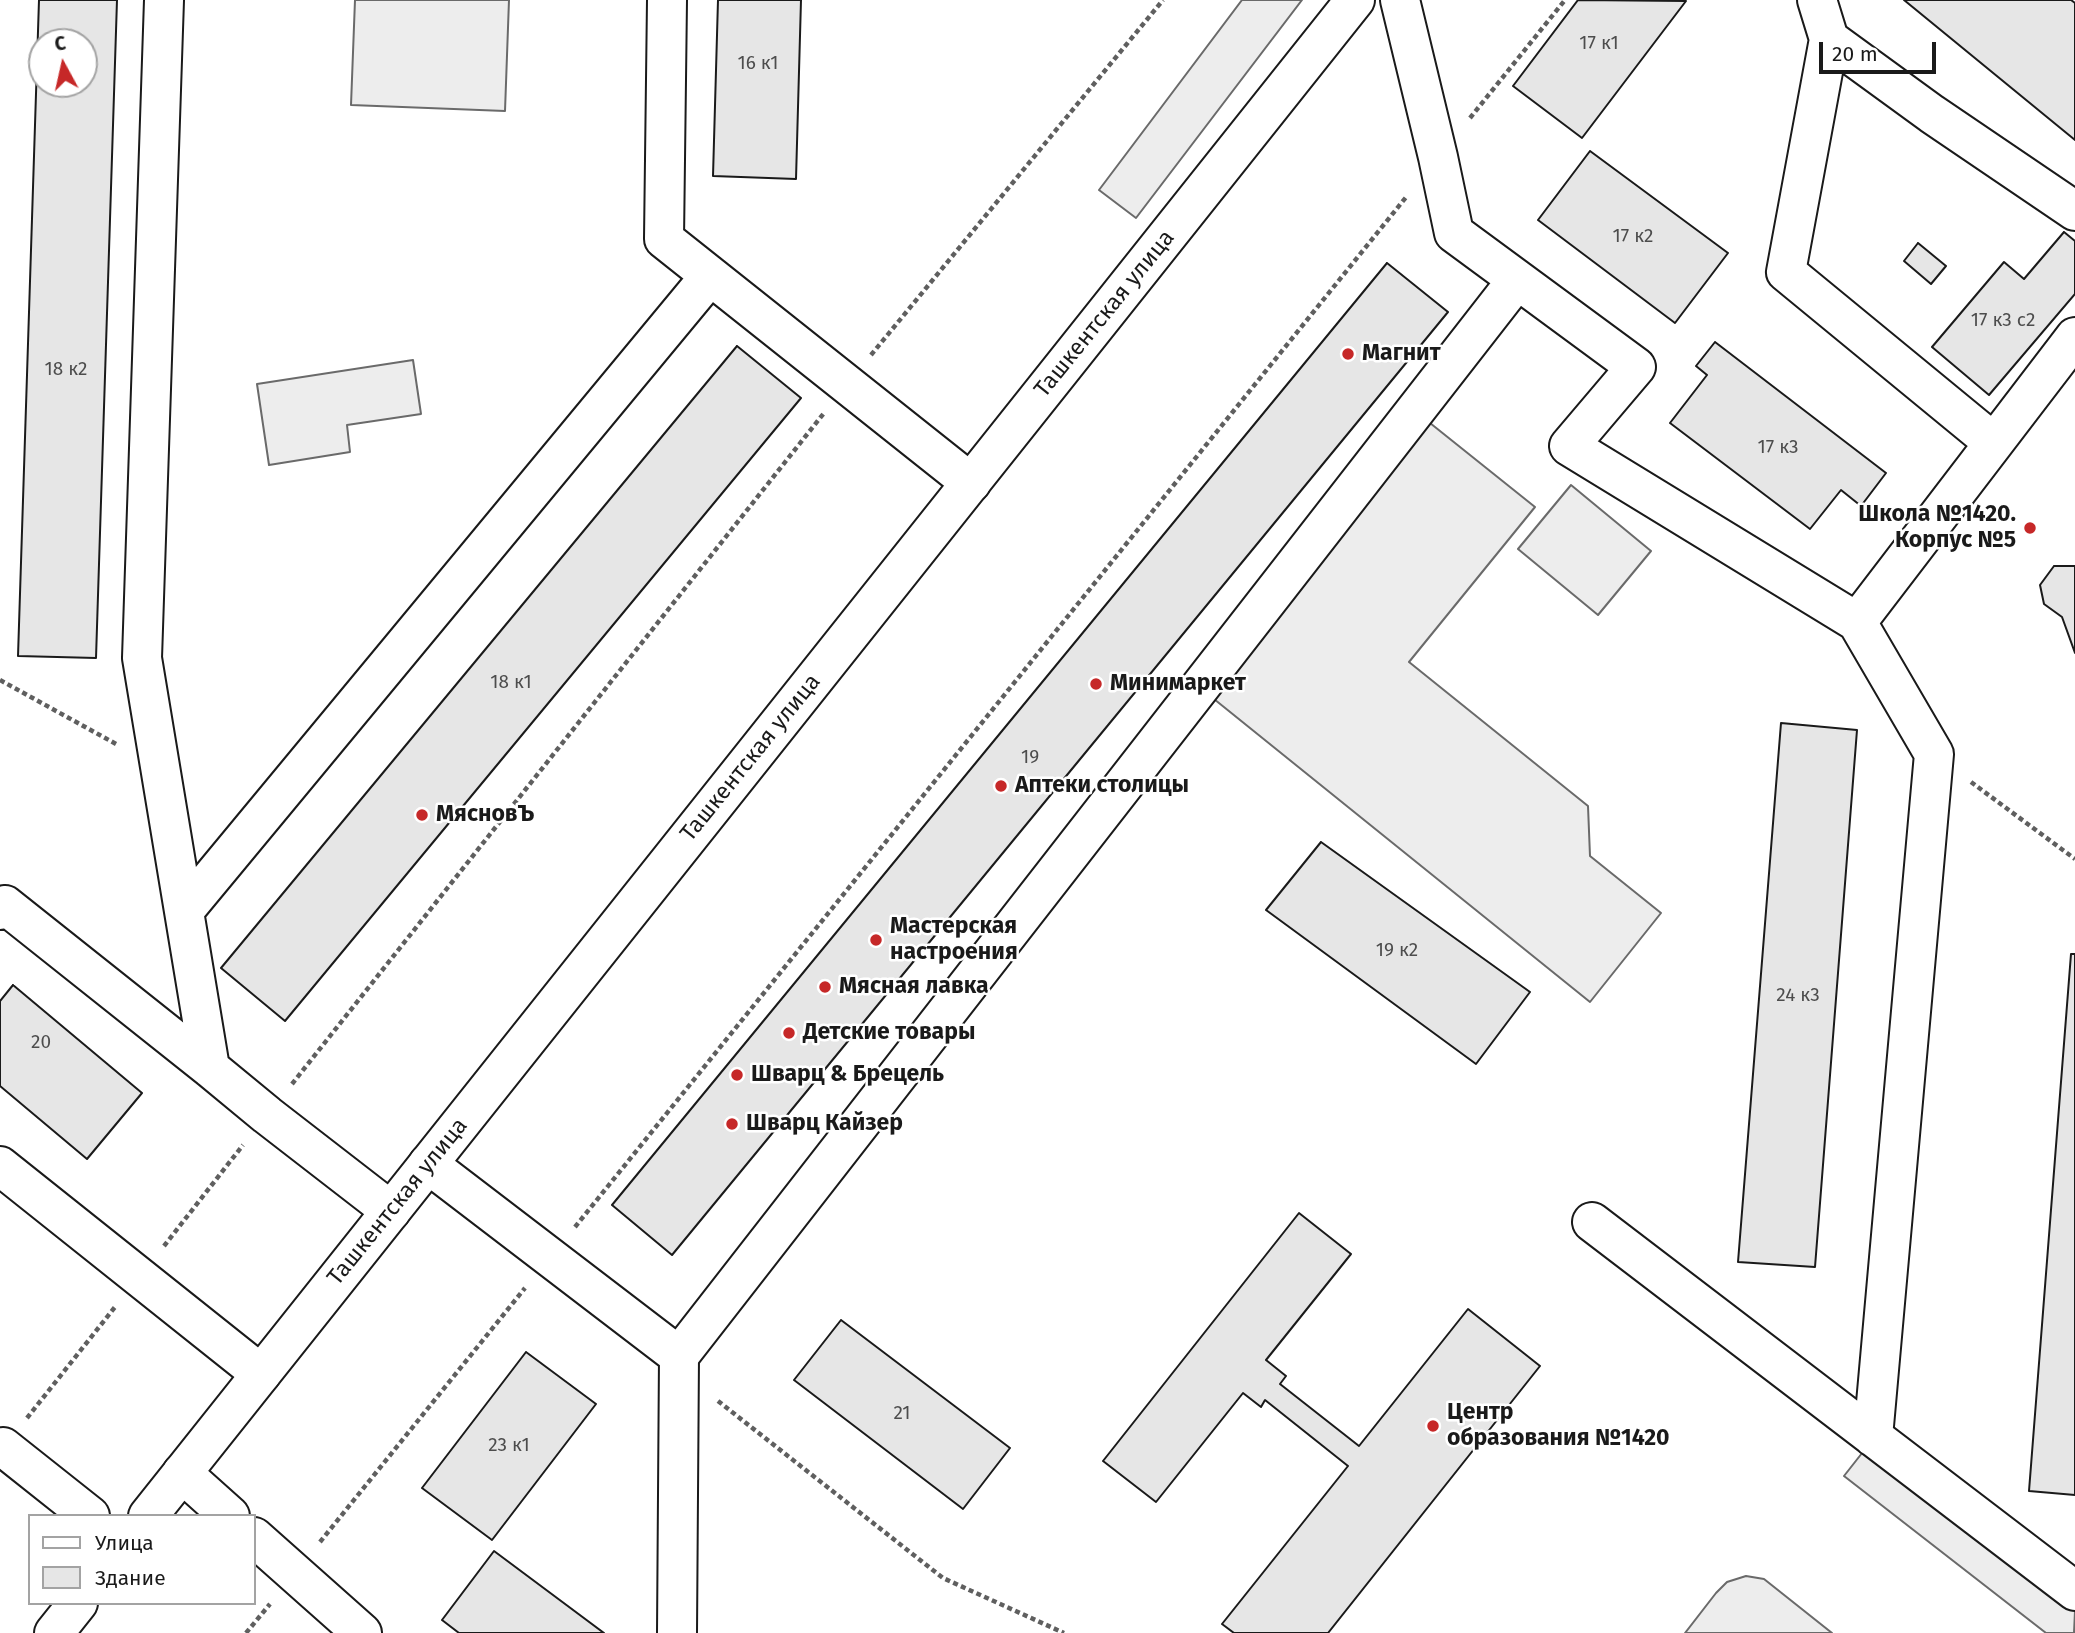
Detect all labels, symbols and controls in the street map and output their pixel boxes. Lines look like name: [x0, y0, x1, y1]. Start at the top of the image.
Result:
north arrow: [28, 28, 98, 98]
scale bar: [1823, 28, 1940, 72]
text: С: [53, 32, 67, 56]
house number: 17 к1: [1579, 33, 1619, 55]
text: 20 m: [1832, 41, 1878, 67]
house number: 16 к1: [737, 53, 779, 75]
street label: Ташкентская улица: [1029, 225, 1181, 403]
house number: 17 к2: [1613, 226, 1653, 248]
house number: 17 к3 с2: [1971, 310, 2035, 332]
place label: Магнит: [1362, 340, 1441, 368]
marker: Магнит: [1340, 346, 1356, 362]
house number: 18 к2: [45, 359, 87, 381]
house number: 17 к3: [1757, 437, 1799, 459]
place label: Школа №1420. Корпус №5: [1858, 501, 2016, 555]
marker: Школа №1420. Корпус №5: [2022, 520, 2038, 536]
street label: Ташкентская улица: [675, 669, 827, 847]
place label: Минимаркет: [1110, 670, 1246, 698]
house number: 18 к1: [490, 672, 532, 694]
marker: Минимаркет: [1088, 676, 1104, 692]
house number: 19: [1021, 747, 1039, 769]
place label: Аптеки столицы: [1015, 772, 1189, 800]
marker: Аптеки столицы: [993, 778, 1009, 794]
place label: МясновЪ: [436, 801, 534, 829]
marker: МясновЪ: [414, 807, 430, 823]
place label: Мастерская настроения: [890, 913, 1018, 967]
marker: Мастерская настроения: [868, 932, 884, 948]
house number: 19 к2: [1376, 940, 1418, 962]
place label: Мясная лавка: [839, 973, 989, 1001]
marker: Мясная лавка: [817, 979, 833, 995]
house number: 24 к3: [1776, 985, 1820, 1007]
place label: Детские товары: [803, 1019, 975, 1047]
marker: Детские товары: [781, 1025, 797, 1041]
house number: 20: [31, 1032, 51, 1054]
place label: Шварц & Брецель: [751, 1061, 944, 1089]
marker: Шварц & Брецель: [729, 1067, 745, 1083]
place label: Шварц Кайзер: [746, 1110, 903, 1138]
street label: Ташкентская улица: [322, 1113, 474, 1291]
marker: Шварц Кайзер: [724, 1116, 740, 1132]
place label: Центр образования №1420: [1447, 1399, 1670, 1453]
house number: 21: [893, 1403, 911, 1425]
marker: Центр образования №1420: [1425, 1418, 1441, 1434]
house number: 23 к1: [488, 1435, 530, 1457]
legend: [28, 1514, 256, 1605]
text: Улица: [95, 1530, 154, 1556]
text: Здание: [95, 1565, 166, 1591]

